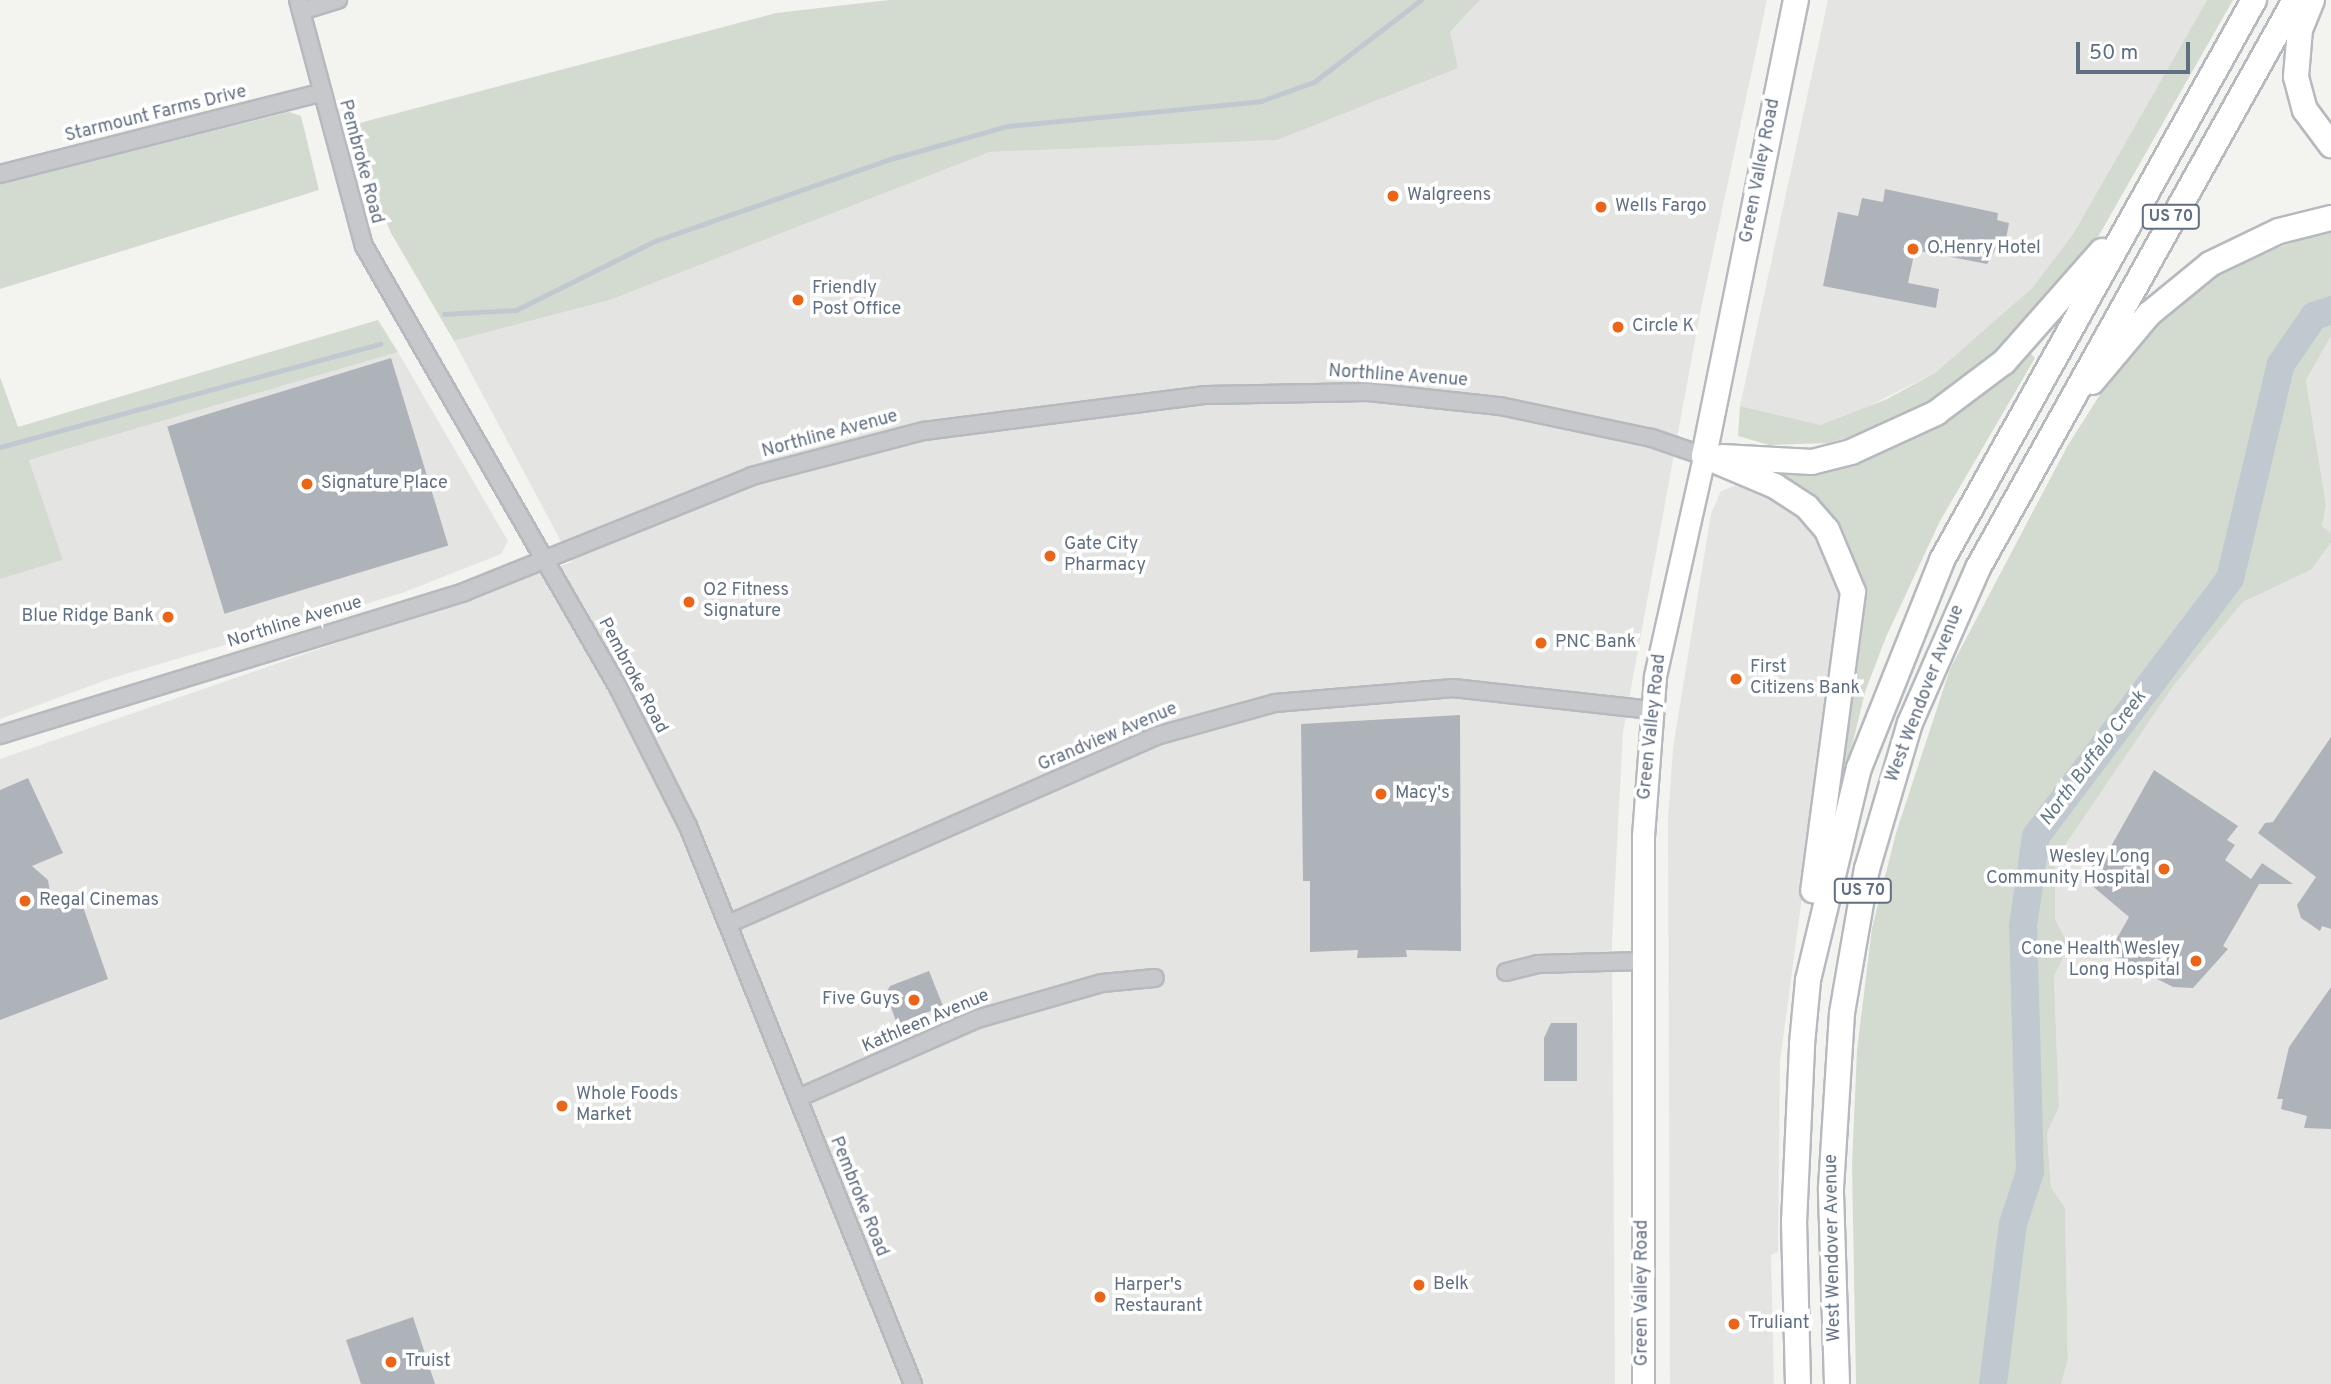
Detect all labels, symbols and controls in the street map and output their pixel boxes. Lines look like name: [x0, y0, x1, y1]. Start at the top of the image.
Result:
scale bar: [2079, 28, 2193, 72]
text: 50 m: [2089, 40, 2138, 67]
street label: Starmount Farms Drive: [63, 82, 249, 148]
street label: Green Valley Road: [1736, 97, 1786, 245]
street label: Pembroke Road: [333, 98, 387, 226]
place label: Walgreens: [1407, 185, 1491, 207]
marker: Walgreens: [1385, 188, 1401, 204]
place label: Wells Fargo: [1615, 196, 1707, 218]
marker: Wells Fargo: [1593, 199, 1609, 215]
road number: US 70: [2141, 204, 2201, 230]
place label: O.Henry Hotel: [1927, 238, 2041, 260]
marker: O.Henry Hotel: [1905, 241, 1921, 257]
place label: Friendly Post Office: [812, 279, 901, 322]
marker: Friendly Post Office: [790, 292, 806, 308]
place label: Circle K: [1632, 316, 1694, 338]
marker: Circle K: [1610, 319, 1626, 335]
street label: Northline Avenue: [1327, 361, 1469, 393]
street label: Northline Avenue: [759, 406, 901, 464]
place label: Signature Place: [321, 473, 448, 495]
marker: Signature Place: [299, 476, 315, 492]
place label: Gate City Pharmacy: [1064, 535, 1146, 578]
marker: Gate City Pharmacy: [1042, 548, 1058, 564]
place label: O2 Fitness Signature: [703, 581, 789, 624]
street label: Northline Avenue: [225, 592, 365, 654]
marker: O2 Fitness Signature: [681, 594, 697, 610]
street label: West Wendover Avenue: [1882, 602, 1970, 786]
place label: Blue Ridge Bank: [22, 606, 154, 628]
marker: Blue Ridge Bank: [160, 609, 176, 625]
street label: Pembroke Road: [592, 615, 672, 737]
place label: PNC Bank: [1555, 632, 1636, 654]
marker: PNC Bank: [1533, 635, 1549, 651]
street label: Green Valley Road: [1635, 653, 1671, 801]
place label: First Citizens Bank: [1750, 658, 1860, 700]
marker: First Citizens Bank: [1728, 671, 1744, 687]
water label: North Buffalo Creek: [2036, 687, 2152, 831]
street label: Grandview Avenue: [1035, 699, 1181, 777]
place label: Macy's: [1395, 783, 1450, 805]
marker: Macy's: [1373, 786, 1389, 802]
place label: Wesley Long Community Hospital: [1986, 848, 2150, 890]
marker: Wesley Long Community Hospital: [2156, 861, 2172, 877]
road number: US 70: [1833, 878, 1893, 904]
place label: Regal Cinemas: [39, 890, 159, 912]
marker: Regal Cinemas: [17, 893, 33, 909]
place label: Cone Health Wesley Long Hospital: [2021, 940, 2180, 982]
marker: Cone Health Wesley Long Hospital: [2186, 951, 2206, 971]
street label: Kathleen Avenue: [859, 985, 993, 1059]
place label: Five Guys: [822, 989, 900, 1011]
marker: Five Guys: [906, 992, 922, 1008]
place label: Whole Foods Market: [576, 1085, 678, 1128]
marker: Whole Foods Market: [554, 1098, 570, 1114]
street label: Pembroke Road: [824, 1134, 892, 1260]
street label: West Wendover Avenue: [1822, 1153, 1846, 1343]
street label: Green Valley Road: [1632, 1219, 1654, 1367]
place label: Belk: [1433, 1274, 1469, 1296]
place label: Harper's Restaurant: [1114, 1276, 1203, 1318]
marker: Belk: [1411, 1277, 1427, 1293]
marker: Harper's Restaurant: [1092, 1289, 1108, 1305]
place label: Truliant: [1748, 1313, 1810, 1335]
marker: Truliant: [1726, 1316, 1742, 1332]
place label: Truist: [405, 1351, 451, 1373]
marker: Truist: [383, 1354, 399, 1370]

